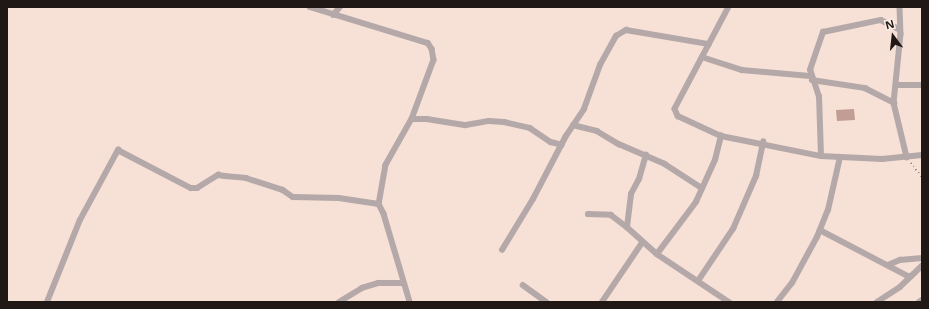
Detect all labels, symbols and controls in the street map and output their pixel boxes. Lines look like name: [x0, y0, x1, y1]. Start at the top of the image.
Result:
north arrow: [873, 16, 913, 56]
text: N: [883, 16, 896, 32]

